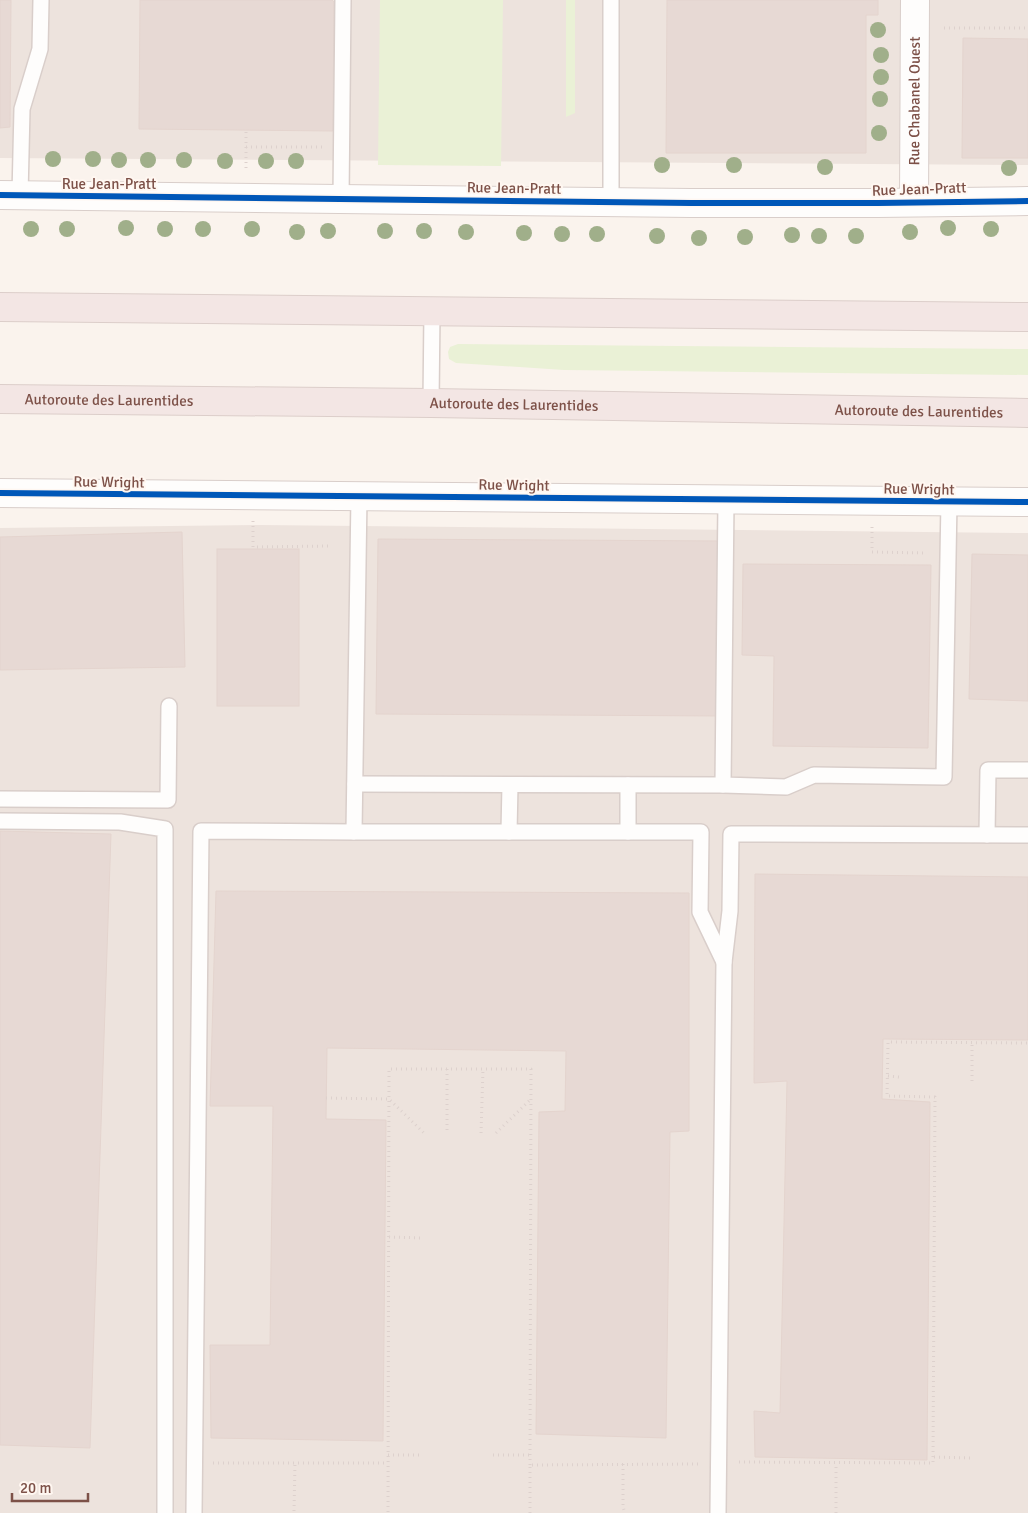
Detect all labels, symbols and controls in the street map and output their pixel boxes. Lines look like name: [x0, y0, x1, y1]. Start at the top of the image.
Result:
street label: Rue Chabanel Ouest: [905, 37, 924, 165]
street label: Rue Jean-Pratt: [62, 175, 156, 193]
street label: Rue Jean-Pratt: [467, 178, 561, 198]
street label: Rue Jean-Pratt: [871, 178, 967, 200]
street label: Autoroute des Laurentides: [25, 390, 194, 410]
street label: Autoroute des Laurentides: [429, 394, 599, 415]
street label: Autoroute des Laurentides: [834, 401, 1004, 422]
street label: Rue Wright: [73, 472, 145, 492]
street label: Rue Wright: [478, 475, 550, 495]
street label: Rue Wright: [883, 479, 955, 499]
scale bar: [12, 1470, 89, 1502]
text: 20 m: [20, 1479, 51, 1497]

